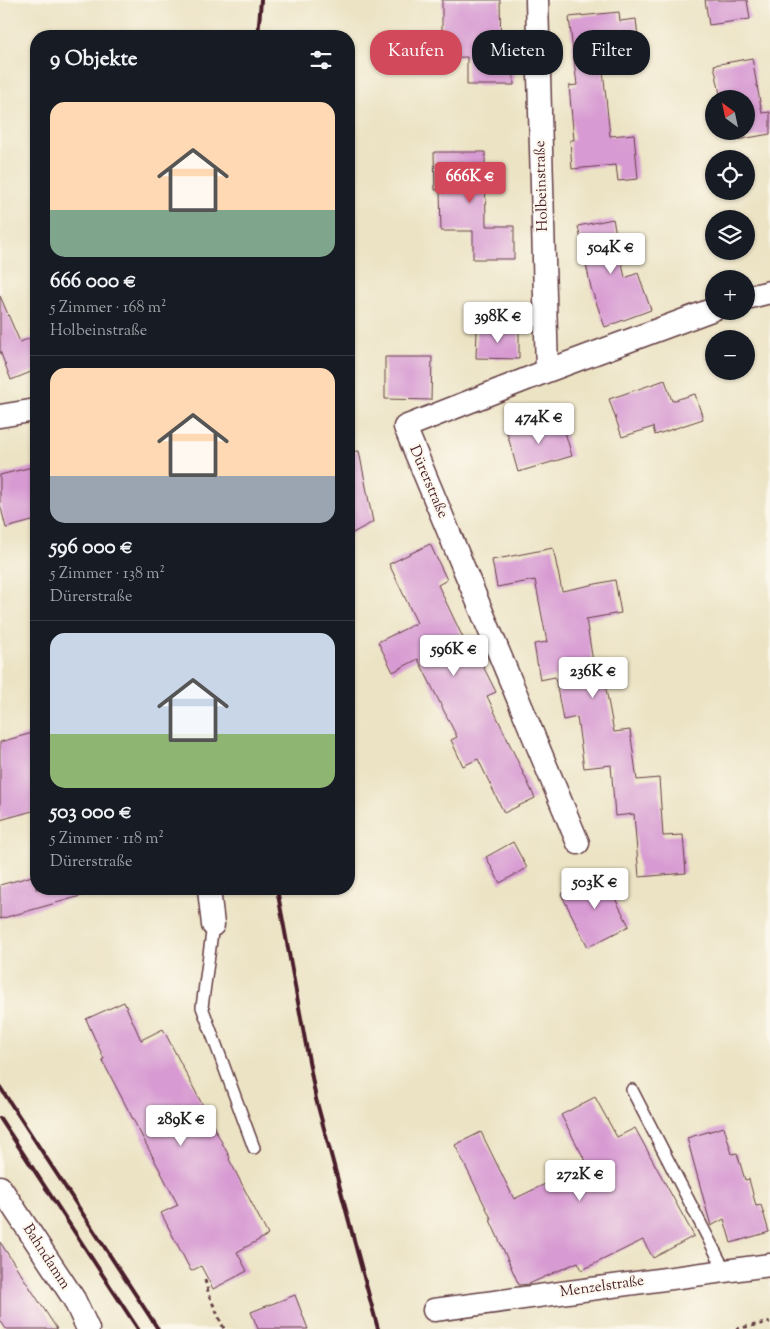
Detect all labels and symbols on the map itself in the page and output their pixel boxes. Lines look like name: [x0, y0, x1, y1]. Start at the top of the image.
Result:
north arrow: [705, 90, 755, 140]
street label: Holbeinstraße: [530, 140, 554, 232]
pin: 666K €: [429, 162, 511, 204]
pin: 504K €: [570, 232, 652, 275]
pin: 398K €: [457, 302, 539, 344]
pin: 474K €: [498, 402, 580, 445]
street label: Dürerstraße: [403, 442, 453, 522]
pin: 596K €: [413, 634, 495, 677]
pin: 236K €: [552, 656, 634, 699]
pin: 503K €: [554, 868, 636, 910]
pin: 289K €: [140, 1104, 222, 1147]
pin: 272K €: [539, 1160, 621, 1202]
street label: Bahndamm: [17, 1220, 75, 1294]
street label: Menzelstraße: [559, 1271, 645, 1303]

